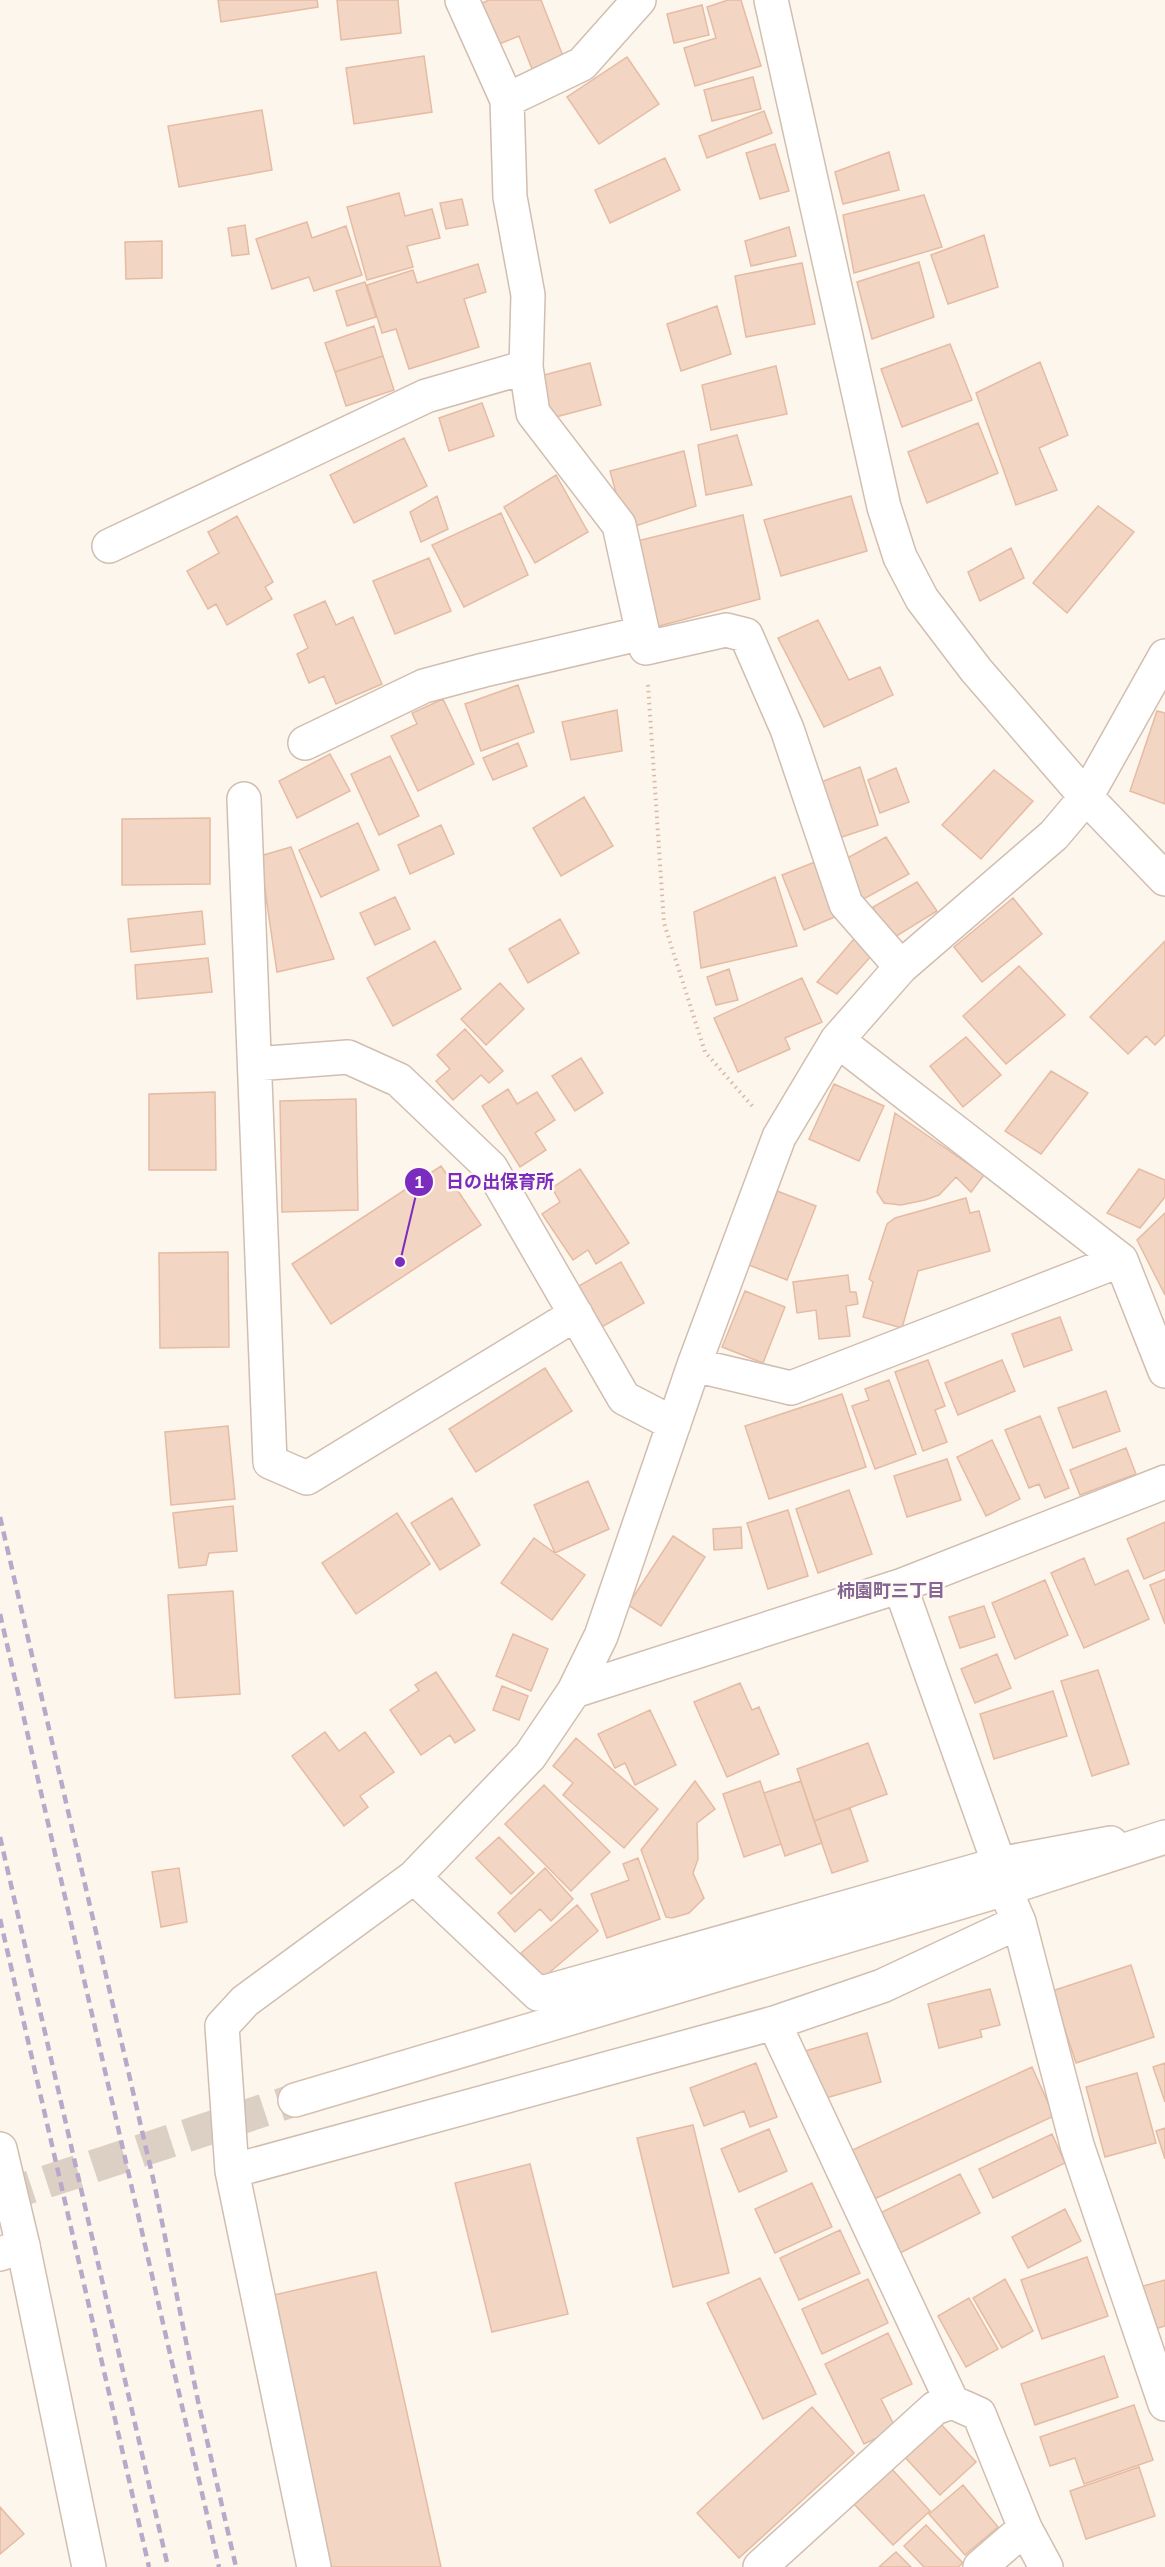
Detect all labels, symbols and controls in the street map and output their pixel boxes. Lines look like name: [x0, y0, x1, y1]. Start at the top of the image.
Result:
callout: 日の出保育所: [404, 1164, 566, 1200]
text: 1: [414, 1170, 424, 1193]
text: 日の出保育所: [446, 1170, 554, 1193]
district label: 柿園町三丁目: [837, 1579, 945, 1602]

